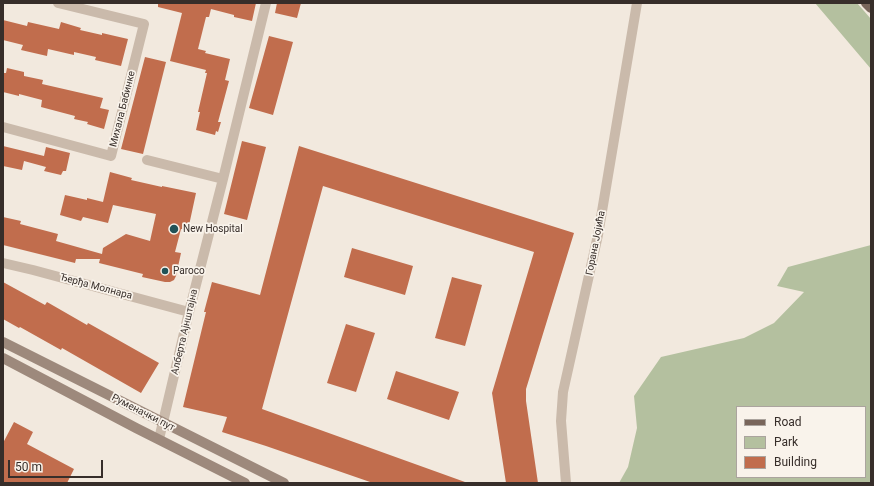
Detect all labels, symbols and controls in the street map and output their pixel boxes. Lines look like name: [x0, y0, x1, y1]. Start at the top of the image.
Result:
street label: Михала Бабинке: [108, 70, 138, 148]
street label: Горана Јојића: [584, 210, 608, 276]
marker: New Hospital: [168, 223, 180, 235]
place label: New Hospital: [183, 223, 243, 235]
place label: Paroco: [173, 265, 205, 277]
marker: Paroco: [160, 266, 170, 276]
street label: Ђерђа Молнара: [59, 272, 133, 302]
street label: Алберта Ајнштајна: [169, 288, 201, 376]
street label: Руменачки пут: [109, 392, 177, 434]
legend: [736, 406, 866, 478]
text: Road: [774, 415, 802, 429]
text: Park: [774, 435, 798, 449]
scale bar: [10, 452, 105, 478]
text: Building: [774, 455, 817, 469]
text: 50 m: [15, 460, 42, 474]

